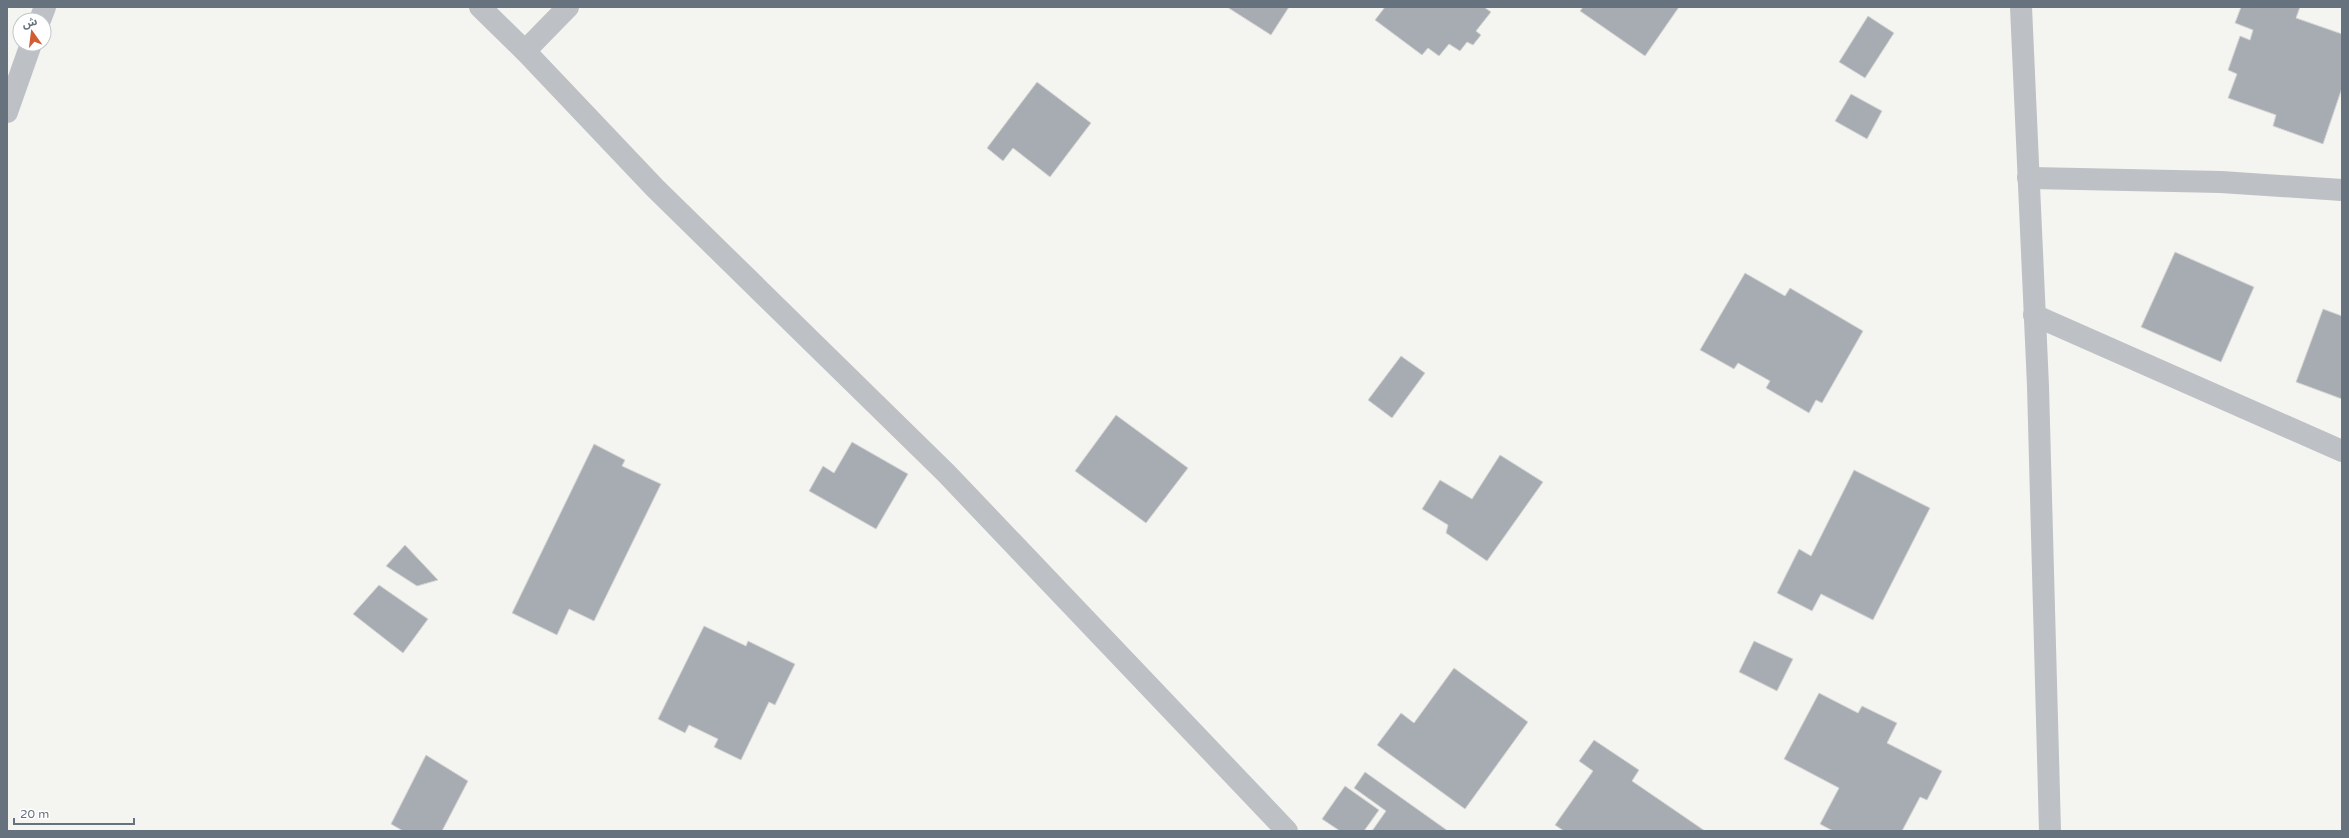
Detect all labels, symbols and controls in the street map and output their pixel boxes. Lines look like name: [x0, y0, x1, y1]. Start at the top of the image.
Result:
north arrow: [12, 12, 52, 52]
text: ش: [21, 15, 39, 31]
scale bar: [14, 800, 134, 826]
text: 20 m: [20, 807, 49, 821]

